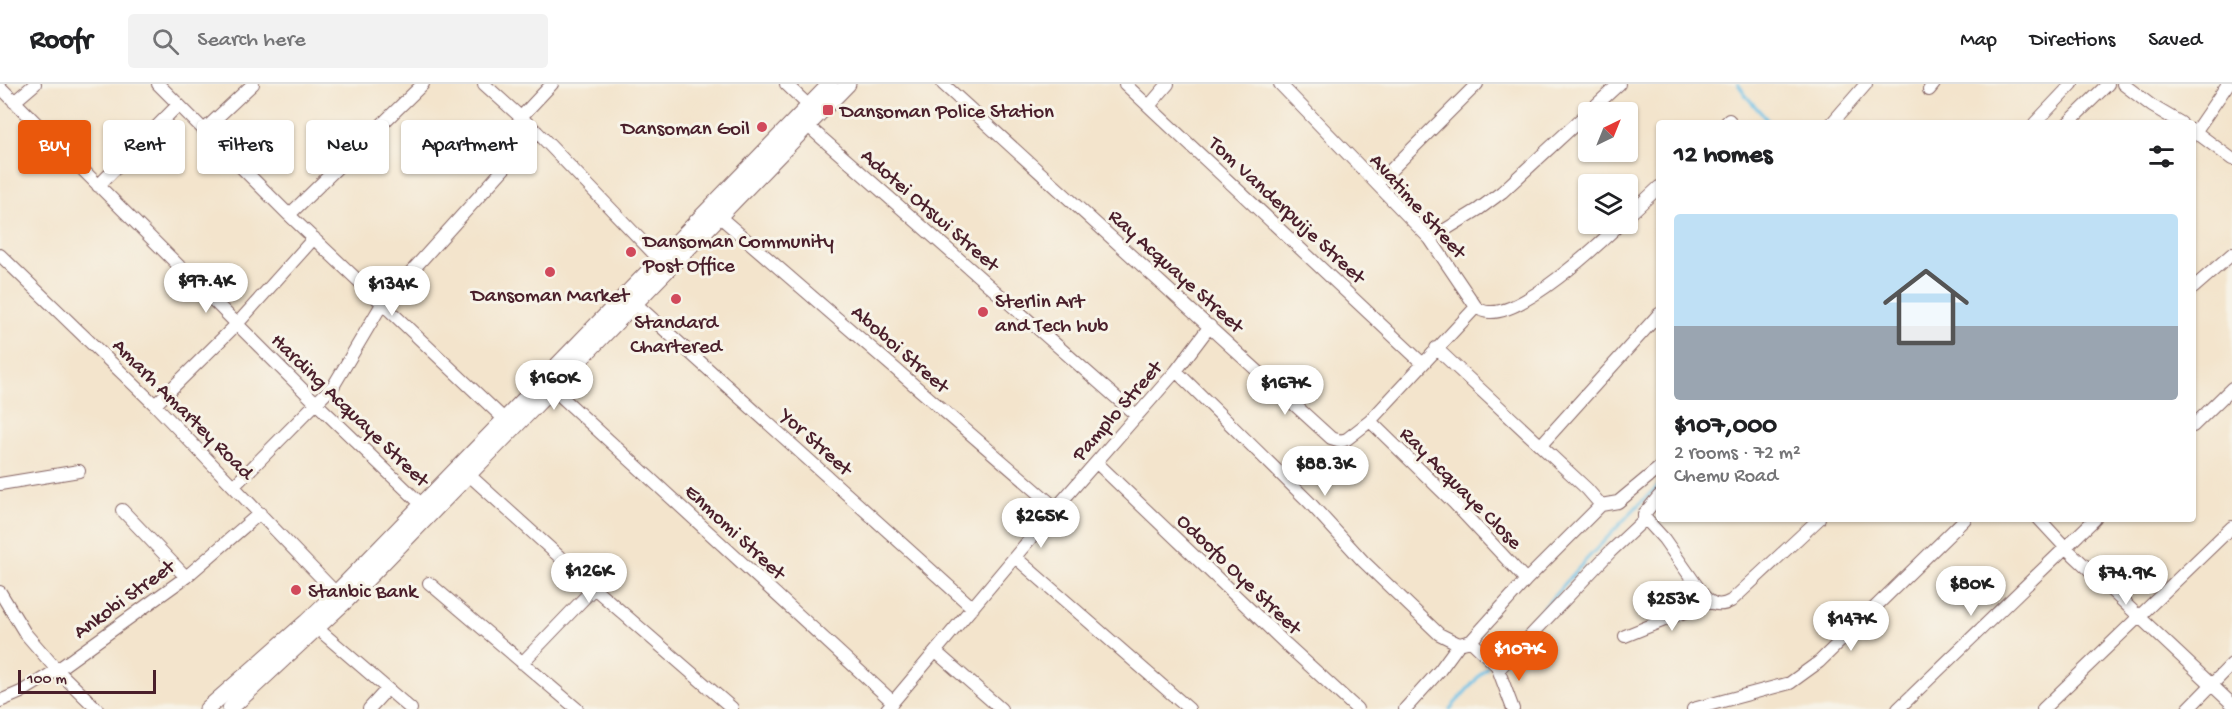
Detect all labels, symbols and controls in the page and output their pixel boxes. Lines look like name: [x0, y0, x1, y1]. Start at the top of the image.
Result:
search box: [128, 14, 548, 68]
text: Roofr: [30, 25, 92, 58]
icon: search: [149, 25, 182, 58]
text: Search here: [197, 28, 306, 54]
text: Map: [1960, 29, 1997, 54]
text: Directions: [2030, 29, 2115, 54]
text: Saved: [2148, 29, 2202, 54]
place label: Dansoman Police Station: [838, 101, 1054, 126]
north arrow: [1578, 102, 1638, 162]
map controls: [1578, 102, 1638, 234]
marker: Dansoman Police Station: [821, 103, 835, 117]
place label: Dansoman Goil: [619, 118, 750, 143]
chip: Buy: [18, 120, 91, 174]
chip: Rent: [103, 120, 185, 174]
chip: Filters: [197, 120, 294, 174]
chip: New: [306, 120, 389, 174]
chip: Apartment: [401, 120, 537, 174]
marker: Dansoman Goil: [755, 120, 769, 134]
street label: Tom Vanderpuije Street: [1201, 132, 1371, 292]
icon: filters: [2145, 140, 2178, 173]
text: 12 homes: [1674, 141, 1772, 172]
street label: Adotei Otswi Street: [854, 145, 1005, 280]
street label: Avatime Street: [1363, 150, 1472, 267]
button: layers: [1578, 174, 1638, 234]
street label: Ray Acquaye Street: [1102, 205, 1249, 342]
place label: Dansoman Community Post Office: [641, 231, 834, 280]
marker: Dansoman Community Post Office: [624, 245, 638, 259]
icon: home: [1872, 253, 1980, 361]
pin: $97.4K: [157, 263, 255, 314]
marker: Dansoman Market: [543, 265, 557, 279]
pin: $134K: [350, 266, 434, 317]
text: $97.4K: [178, 271, 234, 294]
text: $134K: [368, 274, 416, 297]
place label: Dansoman Market: [469, 285, 631, 310]
place label: Sterlin Art and Tech hub: [995, 291, 1108, 340]
marker: Standard Chartered: [669, 292, 683, 306]
street label: Aboboi Street: [845, 301, 955, 402]
marker: Sterlin Art and Tech hub: [976, 305, 990, 319]
place label: Standard Chartered: [630, 312, 724, 361]
street label: Harding Acquaye Street: [264, 329, 435, 495]
street label: Amarh Amartey Road: [106, 335, 259, 488]
street label: Pamplo Street: [1068, 355, 1171, 468]
pin: $160K: [512, 360, 596, 411]
pin: $167K: [1243, 365, 1327, 416]
text: $160K: [529, 368, 579, 391]
text: $167K: [1261, 373, 1309, 396]
street label: Yor Street: [772, 403, 858, 484]
text: $107,000: [1674, 412, 1777, 443]
street label: Ray Acquaye Close: [1393, 423, 1527, 557]
text: 2 rooms · 72 m²: [1674, 443, 1801, 466]
pin: $88.3K: [1276, 446, 1374, 497]
text: $88.3K: [1296, 454, 1354, 477]
text: Chemu Road: [1674, 466, 1778, 489]
street label: Enmomi Street: [678, 480, 791, 588]
pin: $265K: [999, 498, 1083, 549]
text: $265K: [1016, 506, 1066, 529]
street label: Odoofo Oye Street: [1170, 510, 1307, 643]
pin: $126K: [547, 553, 631, 604]
street label: Ankobi Street: [69, 554, 183, 646]
pin: $74.9K: [2077, 555, 2175, 606]
text: $126K: [565, 561, 613, 584]
text: $74.9K: [2098, 563, 2154, 586]
pin: $80K: [1935, 566, 2007, 617]
text: $80K: [1950, 574, 1992, 597]
place label: Stanbic Bank: [308, 581, 420, 606]
pin: $253K: [1630, 581, 1714, 632]
marker: Stanbic Bank: [289, 583, 303, 597]
text: $253K: [1647, 589, 1697, 612]
pin: $147K: [1809, 601, 1893, 652]
text: $147K: [1827, 609, 1875, 632]
pin: $107K: [1477, 631, 1561, 682]
text: $107K: [1494, 639, 1544, 662]
scale bar: [18, 667, 156, 694]
text: 100 m: [27, 671, 67, 690]

